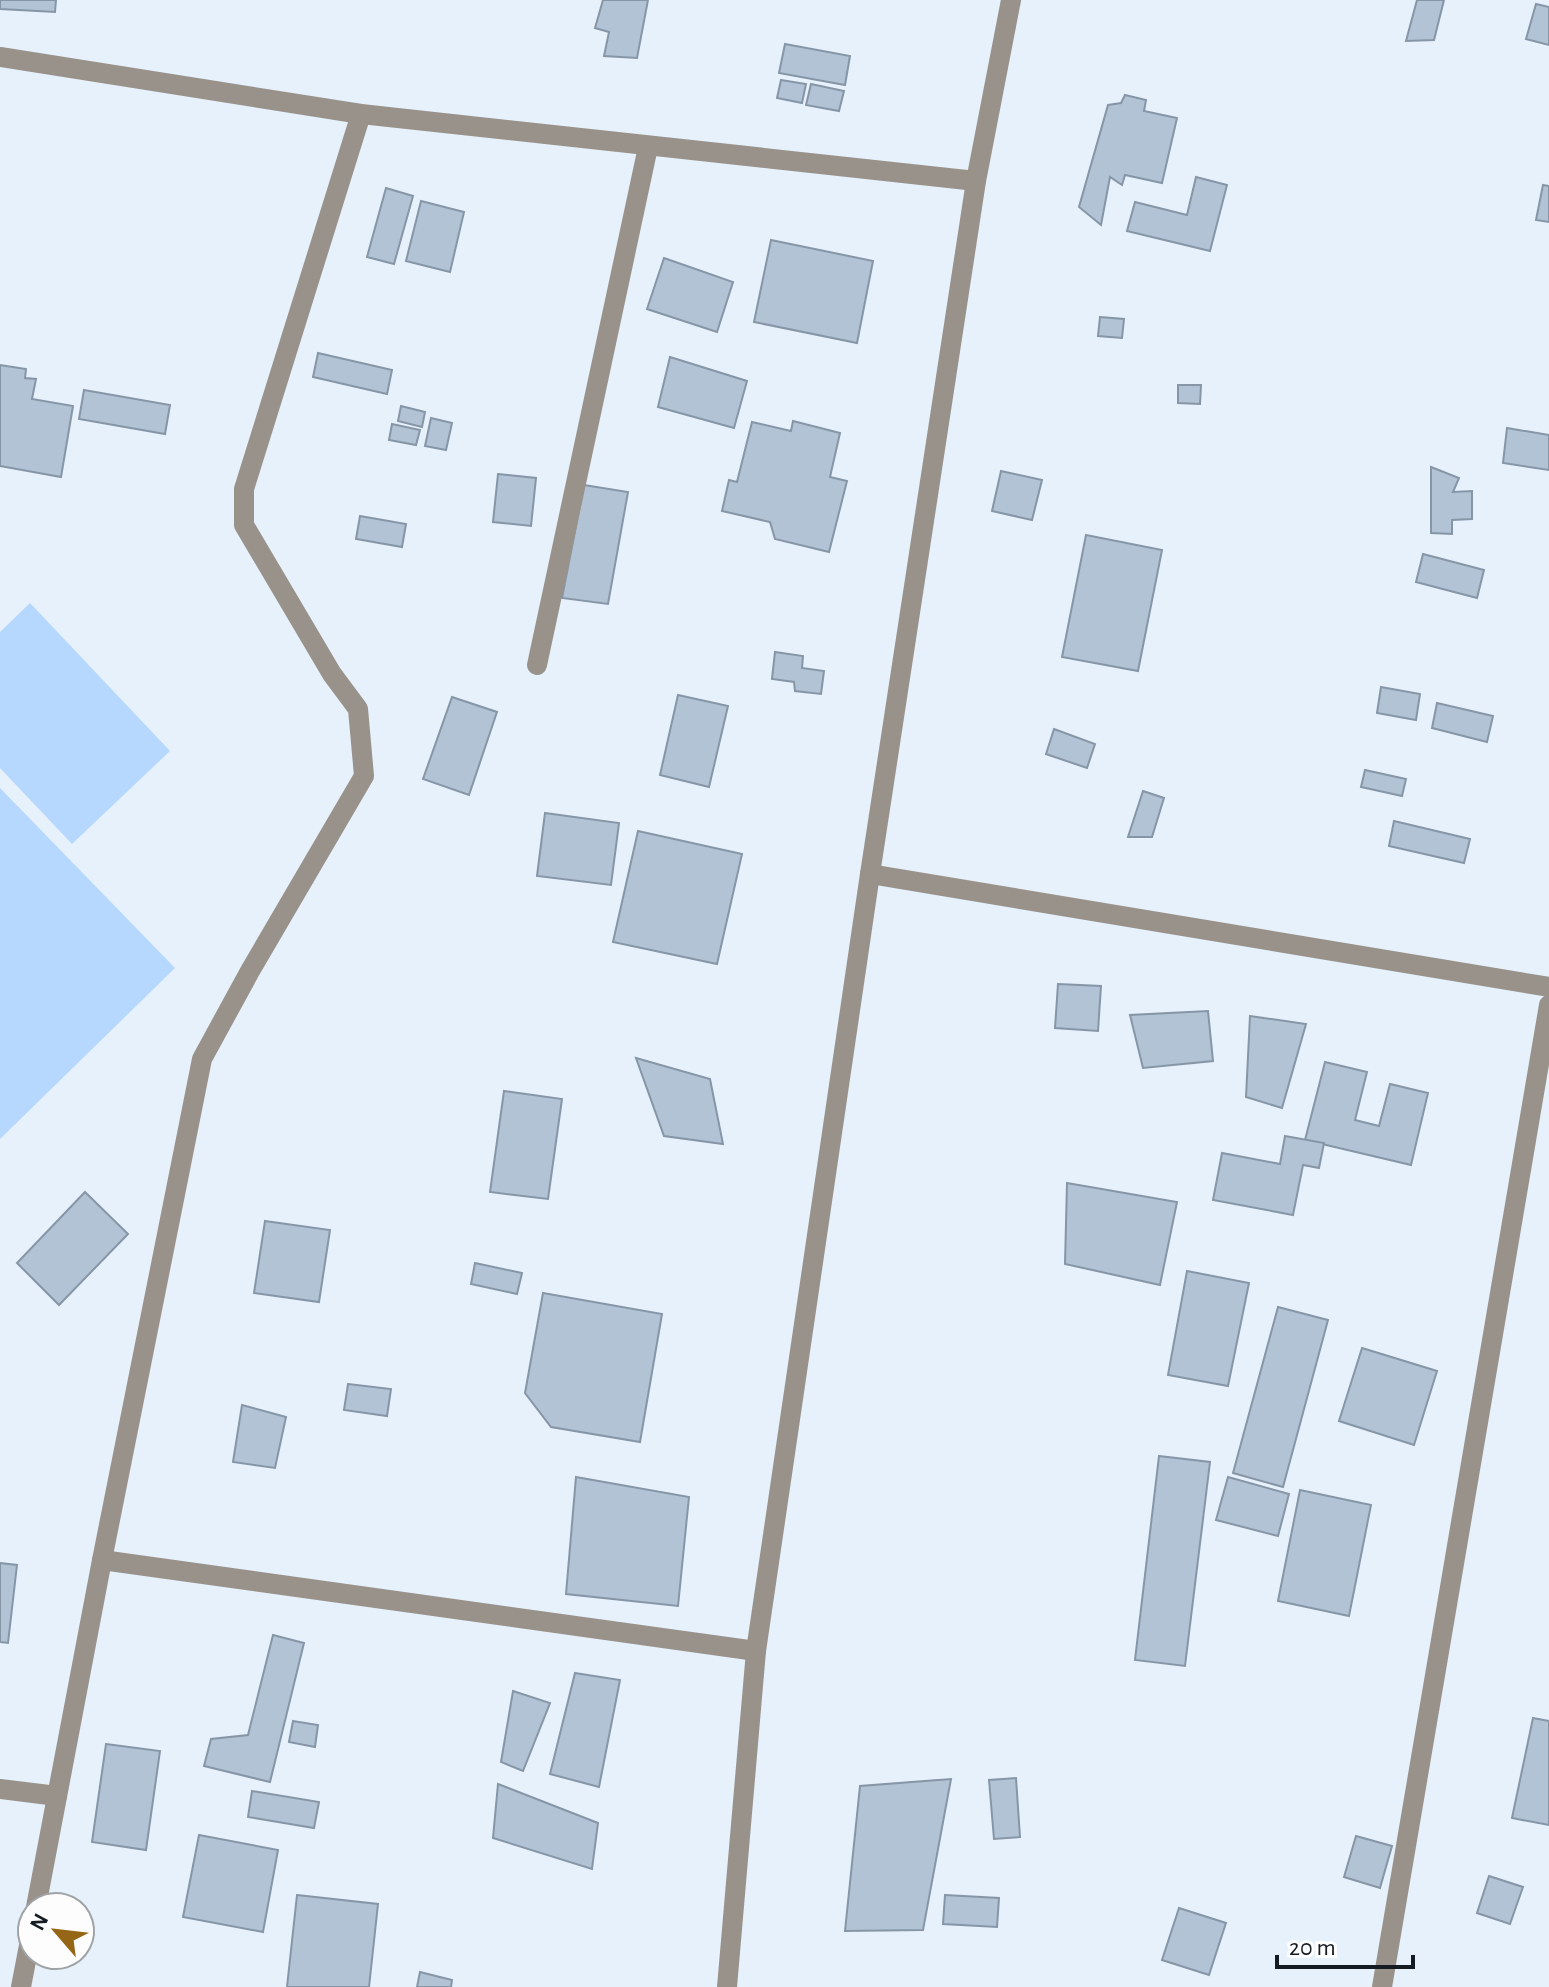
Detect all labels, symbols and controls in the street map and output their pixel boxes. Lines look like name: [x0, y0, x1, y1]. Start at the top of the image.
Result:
north arrow: [16, 1891, 96, 1971]
text: N: [26, 1910, 53, 1934]
scale bar: [1277, 1919, 1413, 1969]
text: 20 m: [1289, 1936, 1336, 1960]

